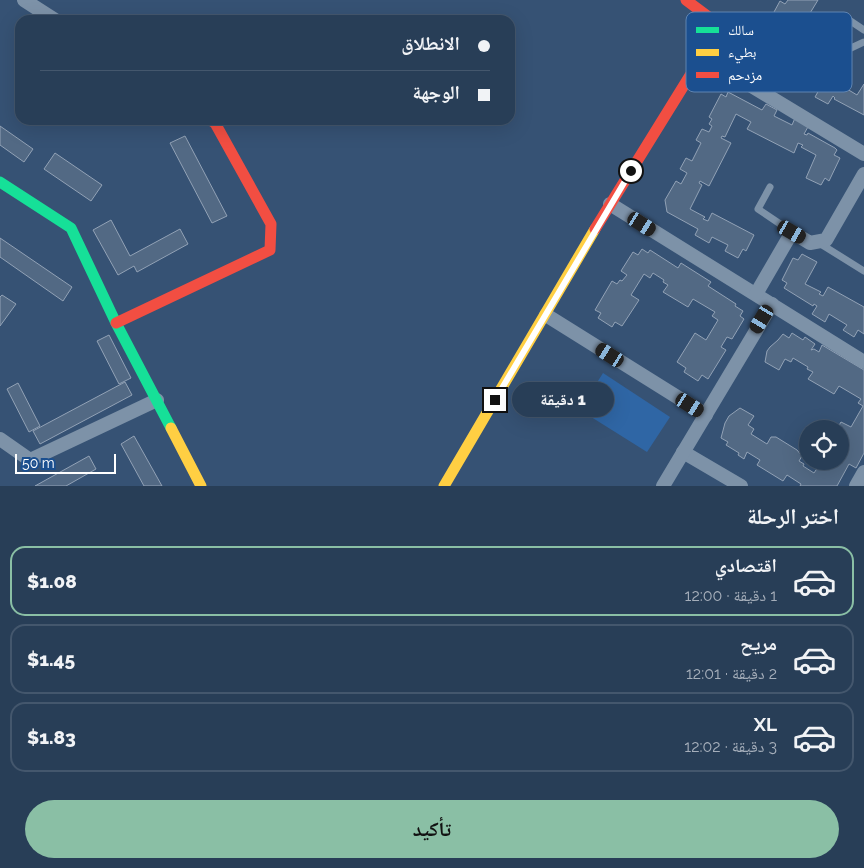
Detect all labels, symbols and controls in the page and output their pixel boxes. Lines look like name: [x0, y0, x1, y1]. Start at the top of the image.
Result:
legend: [686, 12, 852, 92]
text: سالك: [728, 22, 754, 38]
text: الانطلاق: [401, 32, 460, 54]
text: بطيء: [728, 44, 757, 64]
text: مزدحم: [728, 67, 762, 85]
text: الوجهة: [412, 81, 460, 103]
route start: [620, 160, 642, 182]
car: [625, 210, 658, 238]
car: [775, 218, 808, 246]
car: [747, 302, 776, 336]
car: [593, 341, 626, 369]
callout: 1 دقيقة: [512, 382, 615, 418]
route end: [484, 389, 506, 411]
text: 1 دقيقة: [540, 390, 586, 409]
car: [673, 391, 706, 419]
map controls: [799, 420, 849, 470]
button: locate: [799, 420, 849, 470]
scale bar: [15, 450, 116, 474]
text: 50 m: [22, 455, 55, 471]
text: اختر الرحلة: [747, 503, 839, 529]
text: اقتصادي: [715, 554, 777, 576]
icon: car: [792, 559, 837, 604]
text: $1.08: [27, 570, 77, 592]
text: 1 دقيقة · 12:00: [685, 586, 777, 605]
text: مريح: [740, 632, 777, 654]
icon: car: [792, 637, 837, 682]
text: $1.45: [27, 648, 75, 670]
text: 2 دقيقة · 12:01: [686, 664, 777, 683]
text: XL: [754, 713, 777, 735]
icon: car: [792, 715, 837, 760]
text: $1.83: [27, 726, 76, 748]
text: 3 دقيقة · 12:02: [684, 737, 777, 756]
button: تأكيد: [25, 800, 839, 858]

